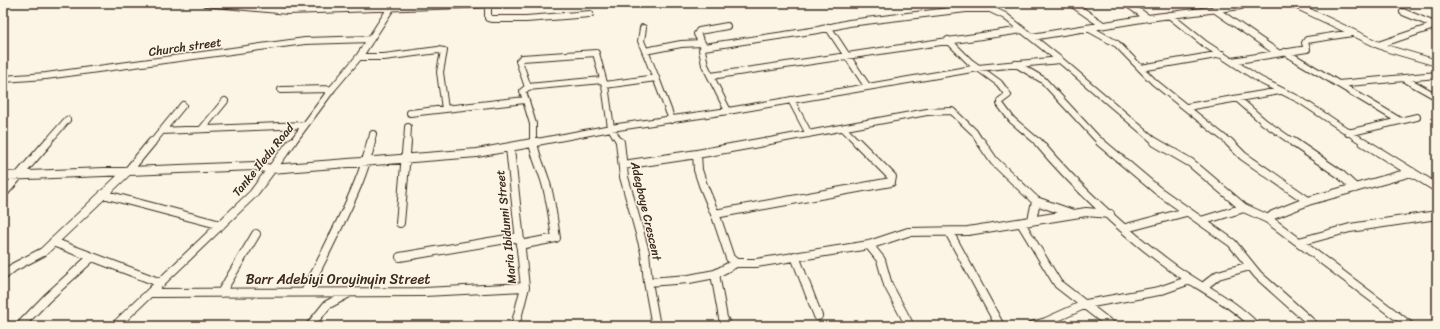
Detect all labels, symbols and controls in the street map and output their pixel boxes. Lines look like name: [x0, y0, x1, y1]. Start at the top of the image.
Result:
street label: Church street: [147, 31, 223, 63]
street label: Tanke Iledu Road: [226, 118, 300, 202]
street label: Adegboye Crescent: [624, 158, 668, 264]
street label: Maria Ibidunni Street: [489, 169, 523, 285]
street label: Barr Adebiyi Oroyinyin Street: [246, 267, 430, 292]

